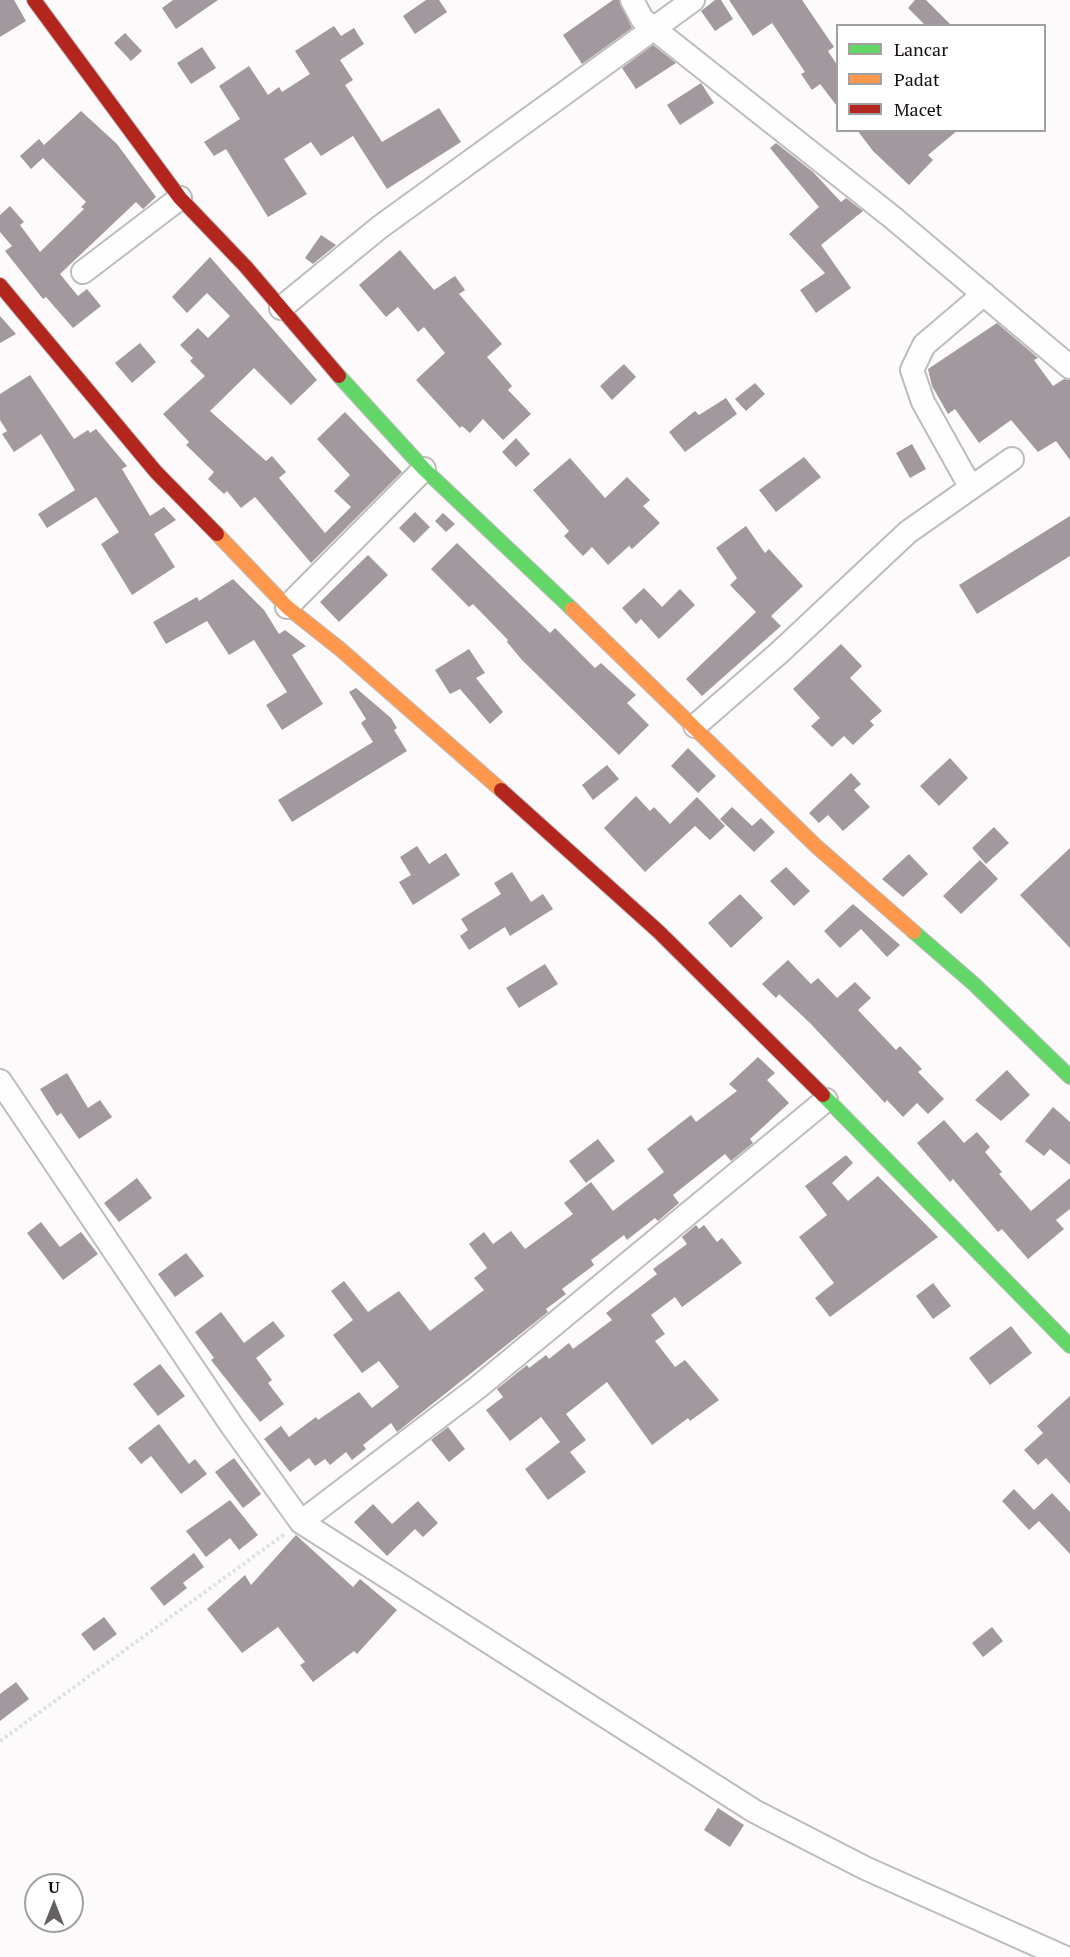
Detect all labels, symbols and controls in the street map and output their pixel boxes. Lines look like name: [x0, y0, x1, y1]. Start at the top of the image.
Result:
legend: [836, 24, 1046, 132]
text: Lancar: [894, 37, 948, 61]
text: Padat: [894, 67, 940, 91]
text: Macet: [894, 97, 943, 121]
north arrow: [24, 1873, 84, 1933]
text: U: [48, 1876, 60, 1898]

